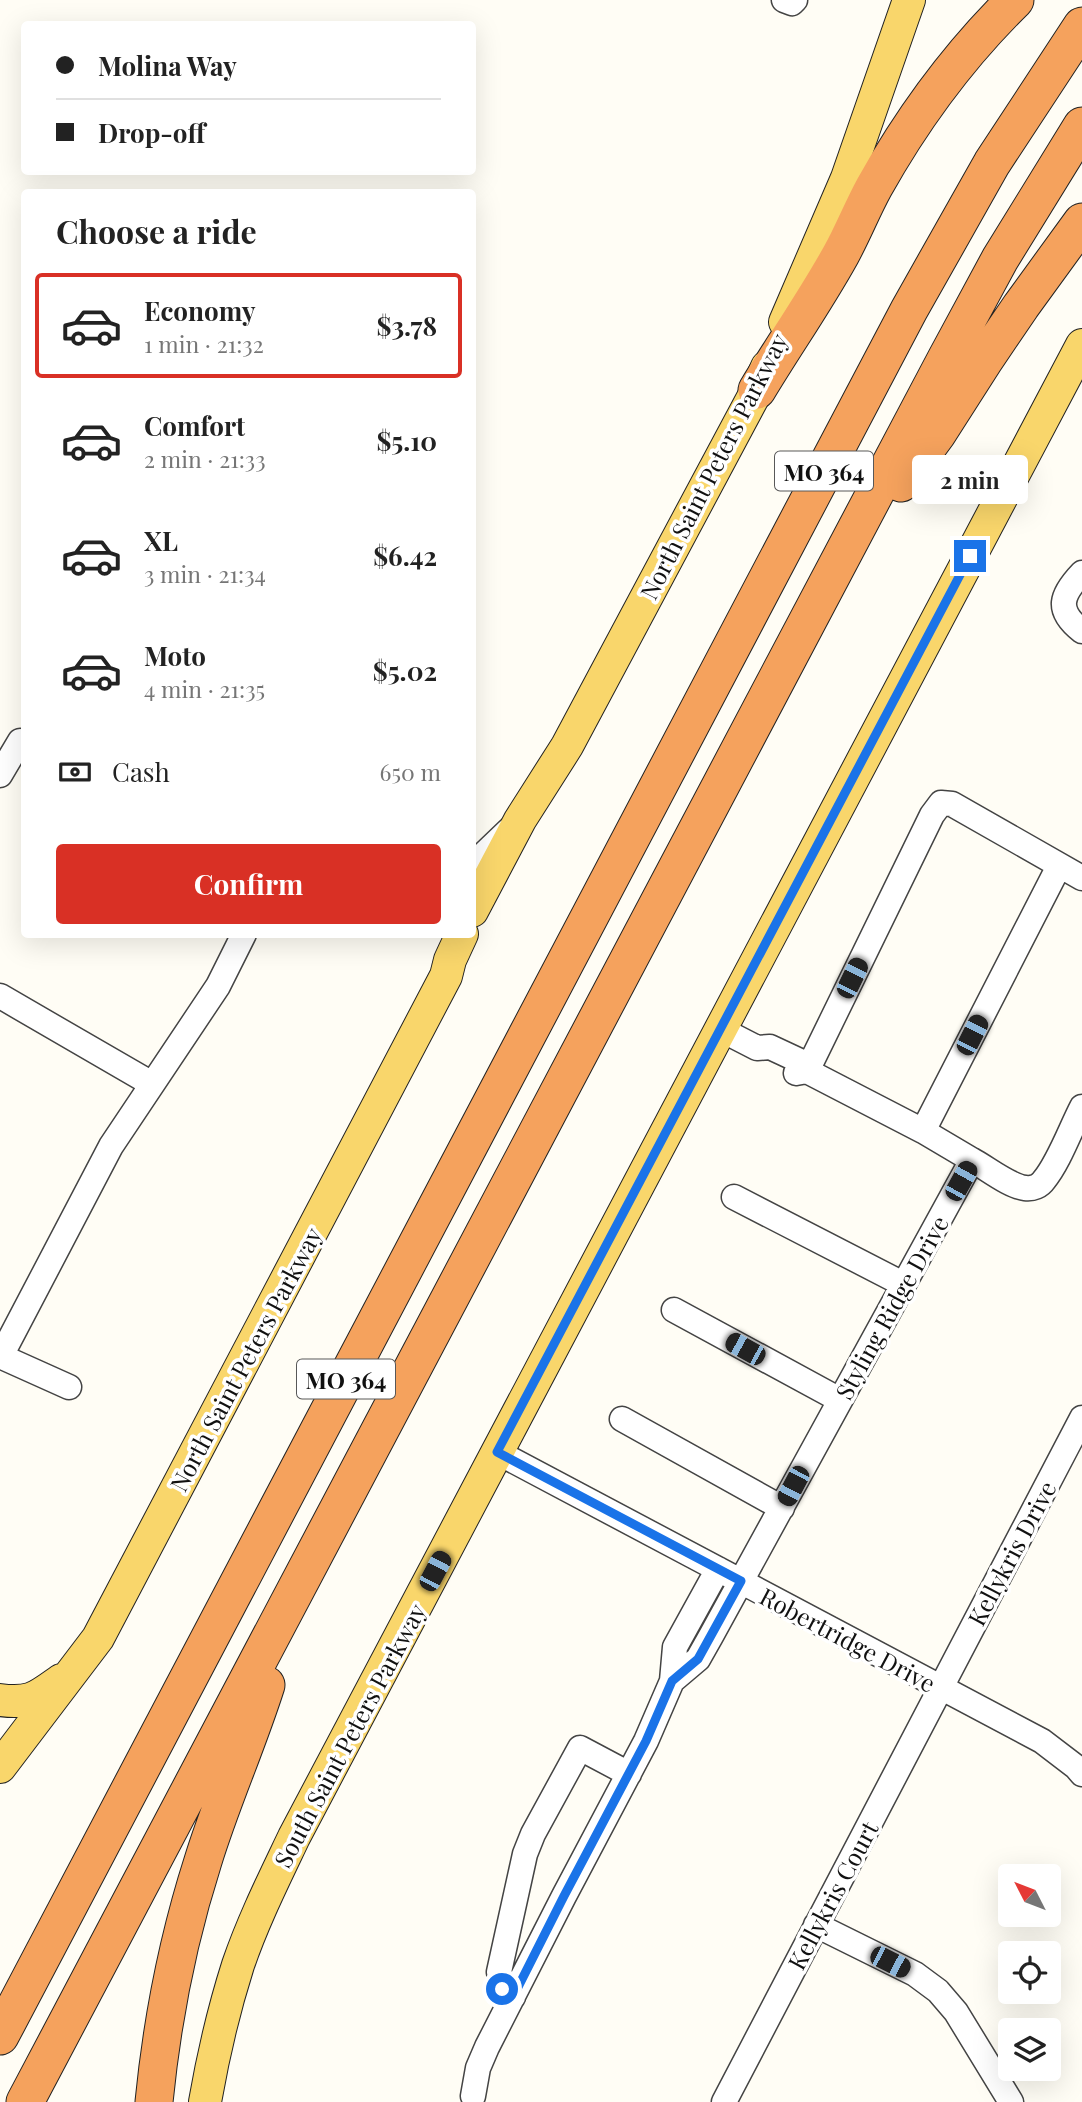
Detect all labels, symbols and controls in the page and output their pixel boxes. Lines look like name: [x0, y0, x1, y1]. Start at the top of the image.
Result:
text: Molina Way: [98, 48, 237, 83]
text: Drop-off: [98, 115, 205, 150]
text: Choose a ride: [56, 209, 257, 252]
text: Economy: [144, 293, 255, 328]
icon: car: [60, 294, 123, 357]
text: $3.78: [377, 308, 437, 343]
street label: North Saint Peters Parkway: [632, 327, 794, 605]
text: 1 min · 21:32: [144, 328, 264, 359]
text: Comfort: [144, 408, 245, 443]
icon: car: [60, 409, 123, 472]
text: $5.10: [376, 423, 437, 458]
text: 2 min · 21:33: [144, 443, 266, 474]
road number: MO 364: [775, 452, 873, 491]
callout: 2 min: [912, 454, 1028, 504]
text: 2 min: [940, 464, 1000, 495]
text: XL: [144, 523, 178, 558]
icon: car: [60, 524, 123, 587]
text: $6.42: [373, 538, 437, 573]
route end: [954, 540, 986, 572]
text: 3 min · 21:34: [144, 558, 266, 589]
text: Moto: [144, 638, 206, 673]
icon: car: [60, 639, 123, 702]
text: $5.02: [373, 653, 437, 688]
text: 4 min · 21:35: [144, 673, 265, 704]
icon: cash: [56, 753, 94, 791]
text: Cash: [112, 754, 170, 789]
text: 650 m: [380, 756, 441, 787]
button: Confirm: [56, 844, 441, 924]
car: [834, 955, 871, 1001]
car: [954, 1012, 991, 1058]
car: [942, 1158, 981, 1204]
street label: Styling Ridge Drive: [827, 1209, 955, 1405]
street label: North Saint Peters Parkway: [162, 1221, 328, 1497]
car: [722, 1330, 769, 1368]
road number: MO 364: [297, 1360, 395, 1398]
car: [774, 1463, 813, 1509]
street label: Kellykris Drive: [959, 1475, 1063, 1631]
car: [416, 1548, 455, 1594]
street label: Robertridge Drive: [755, 1579, 941, 1699]
street label: South Saint Peters Parkway: [266, 1598, 432, 1872]
street label: Kellykris Court: [779, 1815, 885, 1975]
north arrow: [998, 1864, 1060, 1927]
map controls: [998, 1864, 1061, 2081]
button: locate: [998, 1941, 1061, 2004]
car: [867, 1943, 914, 1981]
route start: [486, 1973, 518, 2005]
button: layers: [998, 2018, 1061, 2081]

